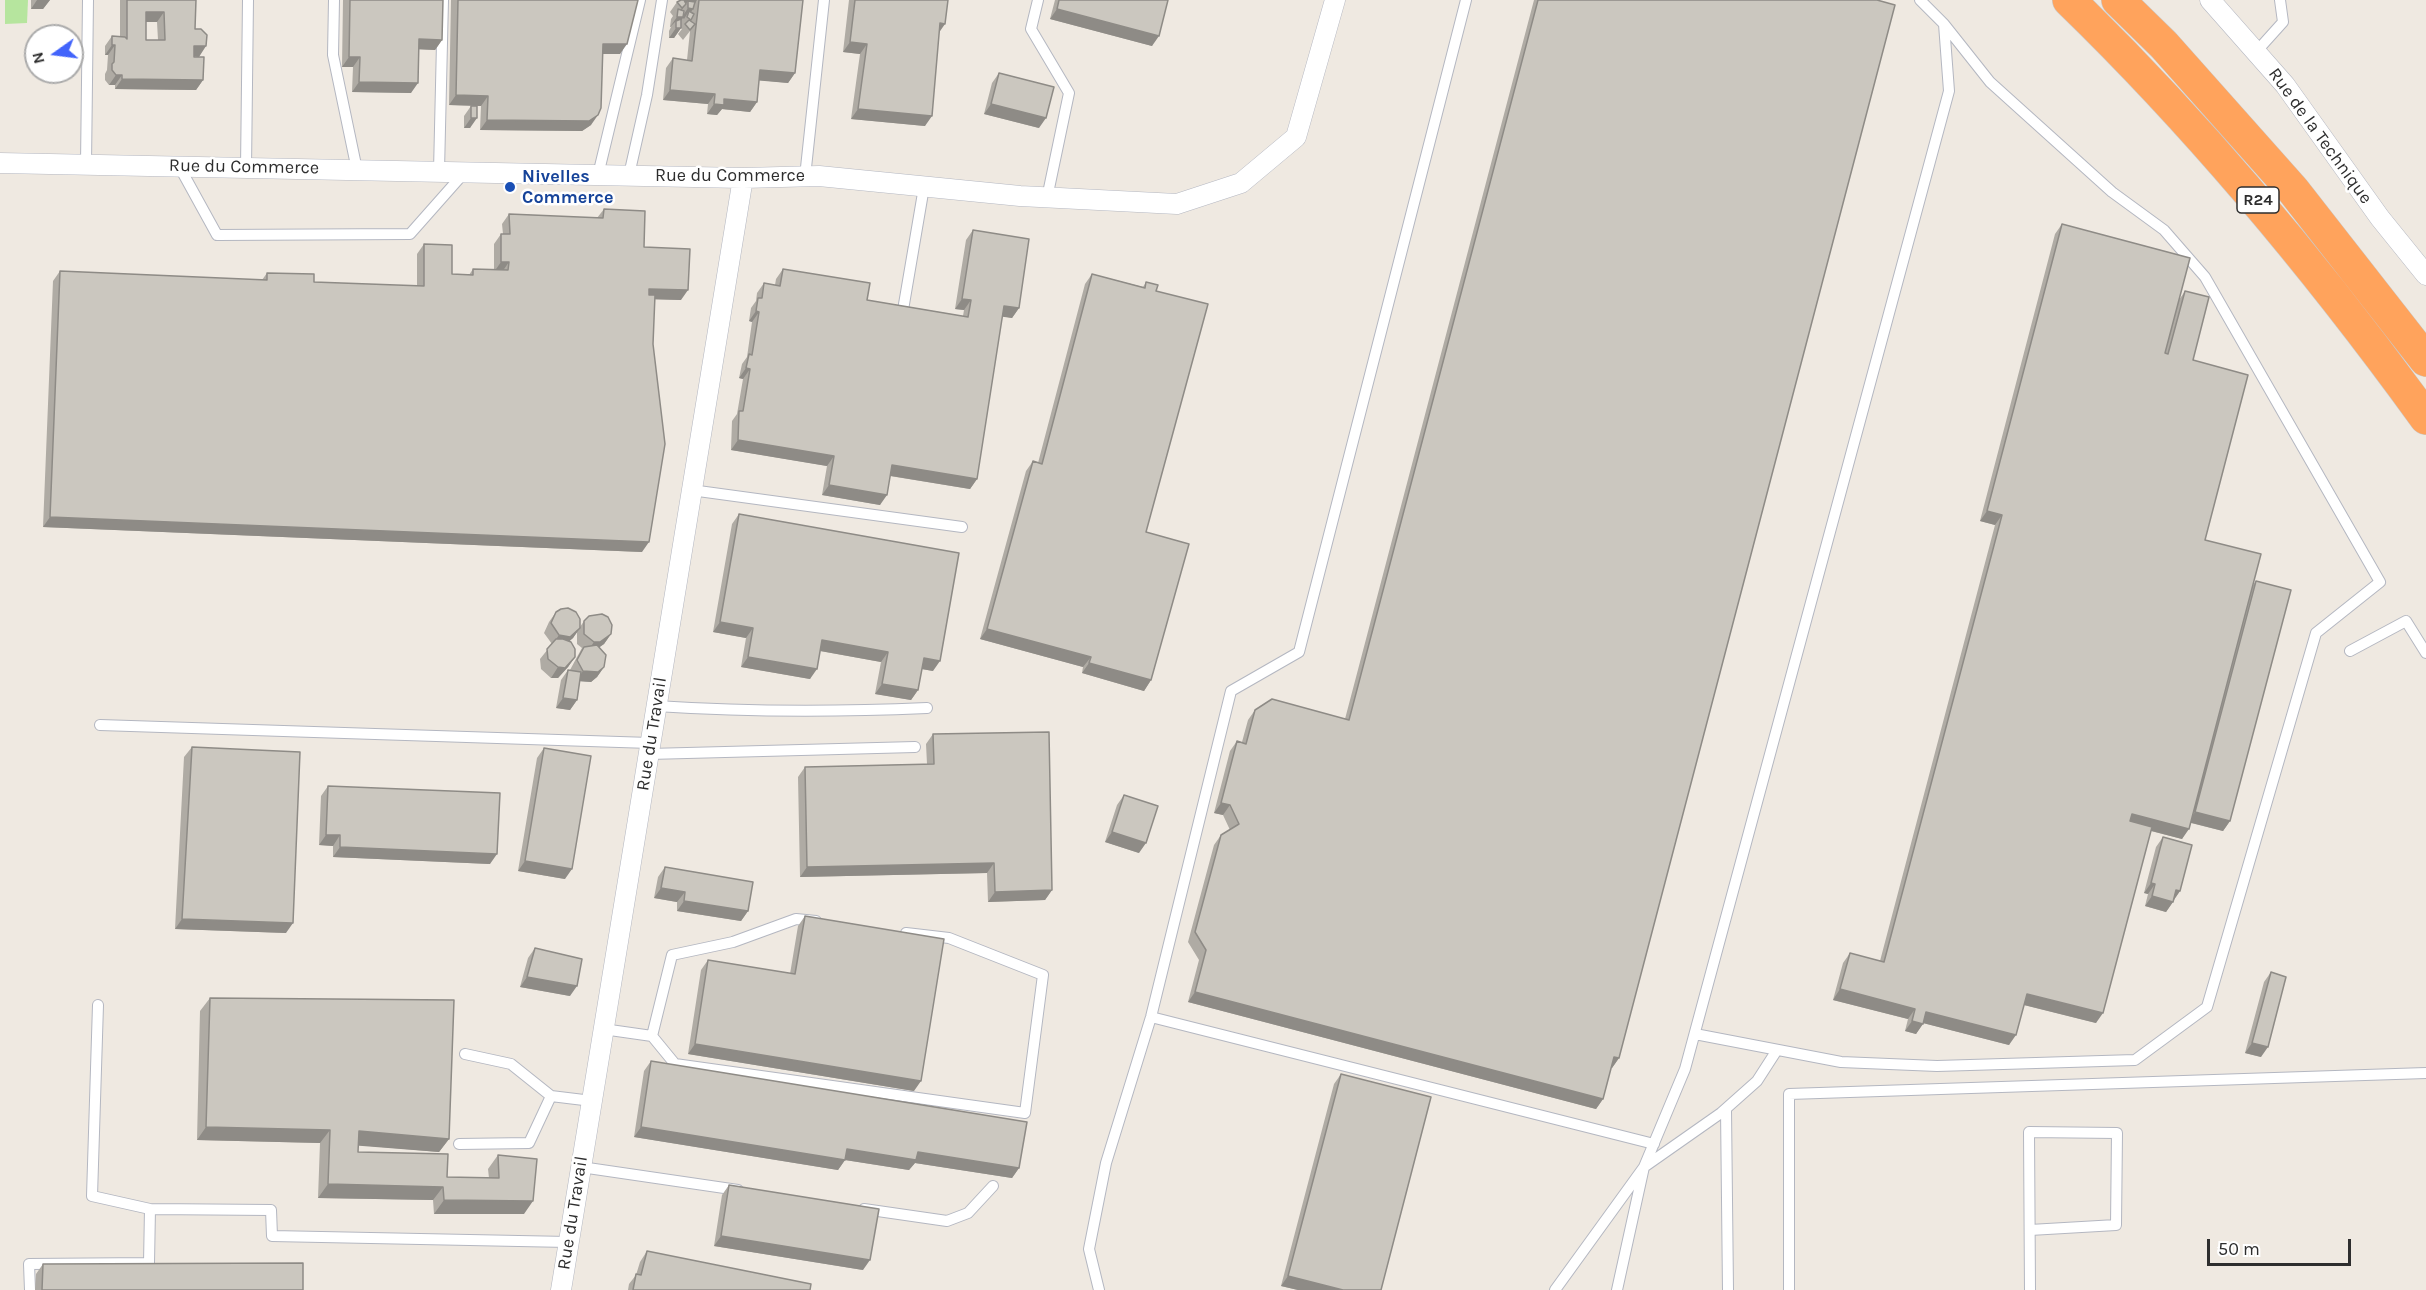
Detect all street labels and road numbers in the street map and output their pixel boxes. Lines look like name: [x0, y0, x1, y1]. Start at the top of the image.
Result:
street label: Rue de la Technique: [2263, 64, 2377, 208]
street label: Rue du Commerce: [169, 155, 319, 179]
street label: Rue du Commerce: [655, 165, 805, 187]
road number: R24: [2237, 187, 2279, 213]
street label: Rue du Travail: [632, 676, 672, 792]
street label: Rue du Travail: [553, 1155, 593, 1271]

